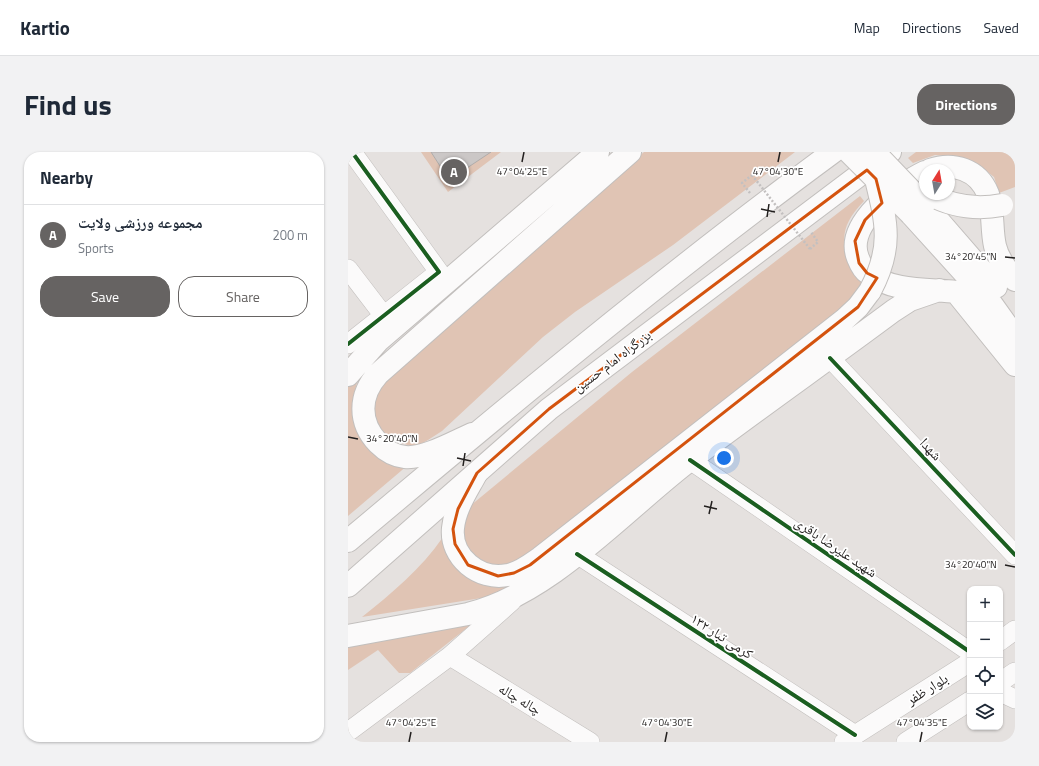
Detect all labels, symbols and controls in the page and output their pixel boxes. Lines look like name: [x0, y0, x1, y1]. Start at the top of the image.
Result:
text: Kartio: [20, 13, 70, 42]
text: Map: [854, 17, 880, 38]
text: Directions: [902, 17, 961, 38]
text: Saved: [983, 17, 1019, 38]
text: Find us: [24, 83, 112, 126]
button: Directions: [917, 84, 1015, 125]
pin: A: [441, 157, 467, 187]
text: 47°04'25"E: [497, 164, 548, 179]
text: 47°04'30"E: [753, 164, 804, 179]
north arrow: [919, 164, 955, 200]
text: Nearby: [40, 165, 93, 191]
text: مجموعه ورزشی ولایت: [78, 211, 202, 234]
text: A: [49, 225, 57, 245]
text: 200 m: [272, 225, 308, 245]
text: Sports: [78, 238, 114, 258]
text: 34°20'45"N: [945, 249, 997, 264]
button: Save: [40, 276, 170, 317]
button: Share: [178, 276, 308, 317]
street label: بزرگراه امام حسین: [568, 324, 655, 397]
text: 34°20'40"N: [366, 431, 418, 446]
street label: شهدا: [915, 433, 947, 465]
your location: [714, 448, 734, 468]
street label: شهید علیرضا باقری: [791, 511, 882, 582]
text: 34°20'40"N: [945, 557, 997, 572]
map controls: [967, 586, 1003, 730]
button: +: [967, 586, 1003, 622]
street label: کرمی تبار ۱۳۲: [687, 608, 758, 664]
button: −: [967, 622, 1003, 658]
button: locate: [967, 658, 1003, 694]
street label: بلوار ظفر: [901, 667, 952, 710]
street label: چاله چاله: [495, 678, 546, 720]
button: layers: [967, 694, 1003, 730]
text: 47°04'25"E: [386, 715, 437, 730]
text: 47°04'30"E: [642, 715, 693, 730]
text: 47°04'35"E: [897, 715, 948, 730]

